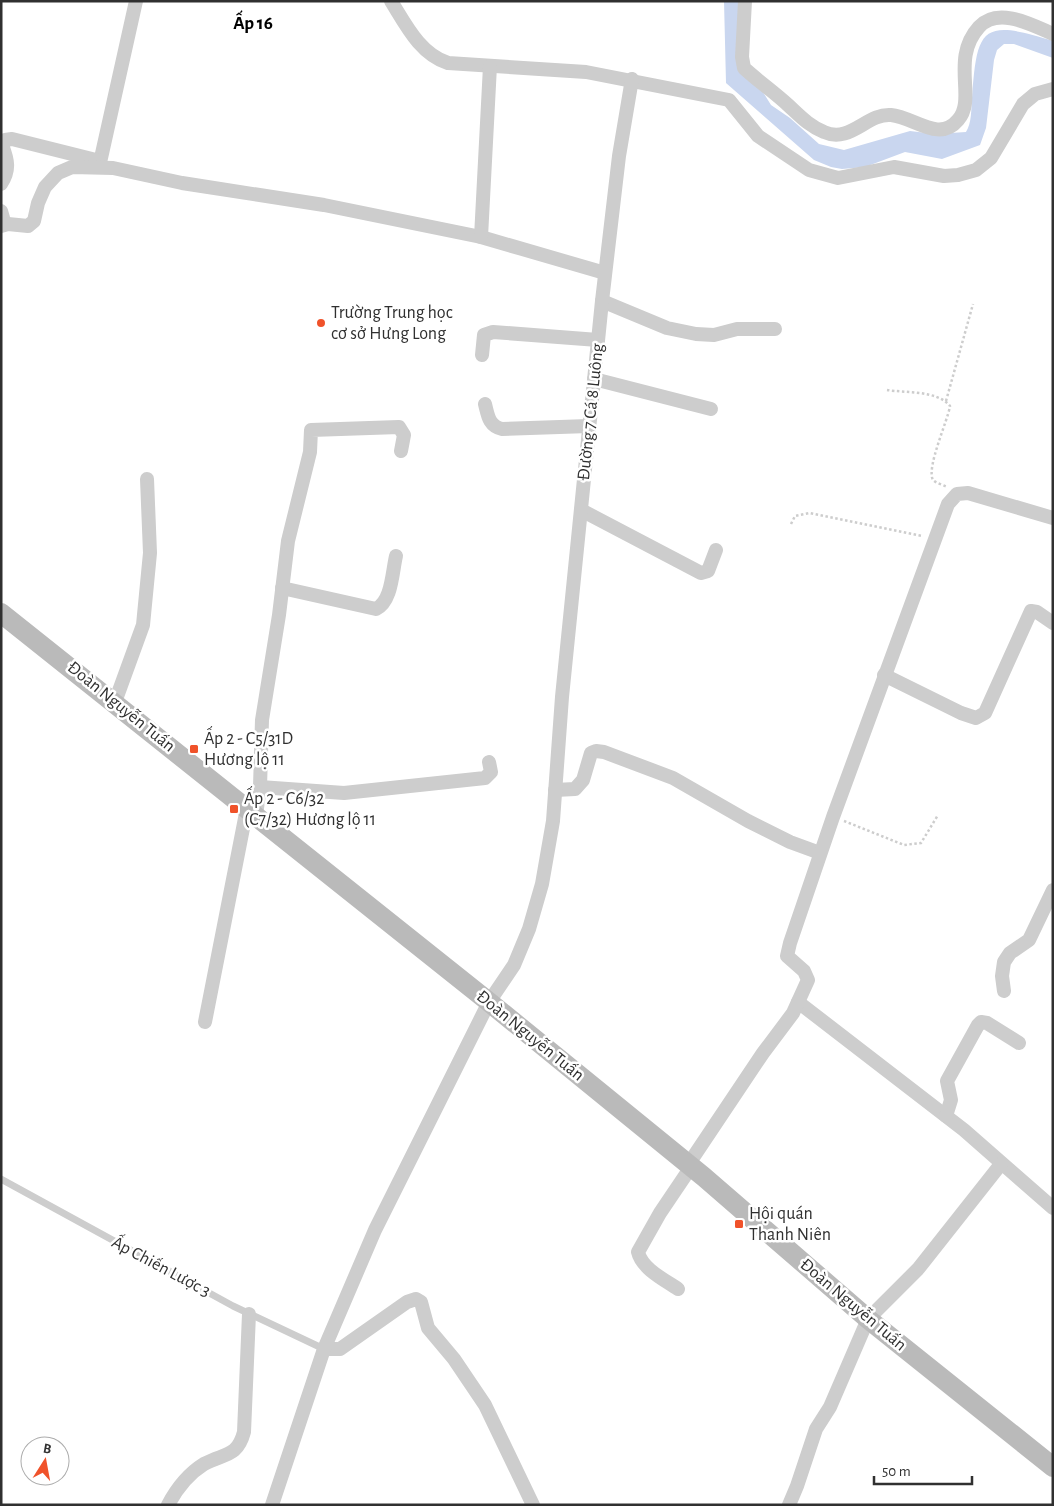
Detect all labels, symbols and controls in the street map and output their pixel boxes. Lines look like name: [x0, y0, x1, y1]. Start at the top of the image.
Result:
district label: Ấp 16: [233, 10, 273, 33]
place label: Trường Trung học cơ sở Hưng Long: [331, 304, 453, 343]
marker: Trường Trung học cơ sở Hưng Long: [315, 317, 327, 329]
street label: Đường 7 Cá 8 Luông: [575, 342, 607, 481]
street label: Đoàn Nguyễn Tuấn: [64, 657, 180, 756]
place label: Ấp 2 - C5/31D Hương lộ 11: [204, 725, 293, 769]
marker: Ấp 2 - C5/31D Hương lộ 11: [188, 743, 200, 755]
place label: Ấp 2 - C6/32 (C7/32) Hương lộ 11: [244, 785, 376, 829]
marker: Ấp 2 - C6/32 (C7/32) Hương lộ 11: [228, 803, 240, 815]
street label: Đoàn Nguyễn Tuấn: [473, 986, 589, 1085]
place label: Hội quán Thanh Niên: [749, 1205, 831, 1244]
marker: Hội quán Thanh Niên: [733, 1218, 745, 1230]
street label: Ấp Chiến Lược 3: [109, 1229, 216, 1301]
street label: Đoàn Nguyễn Tuấn: [796, 1254, 911, 1355]
north arrow: [20, 1436, 70, 1486]
text: B: [42, 1442, 53, 1457]
scale bar: [874, 1454, 972, 1486]
text: 50 m: [882, 1464, 911, 1479]

